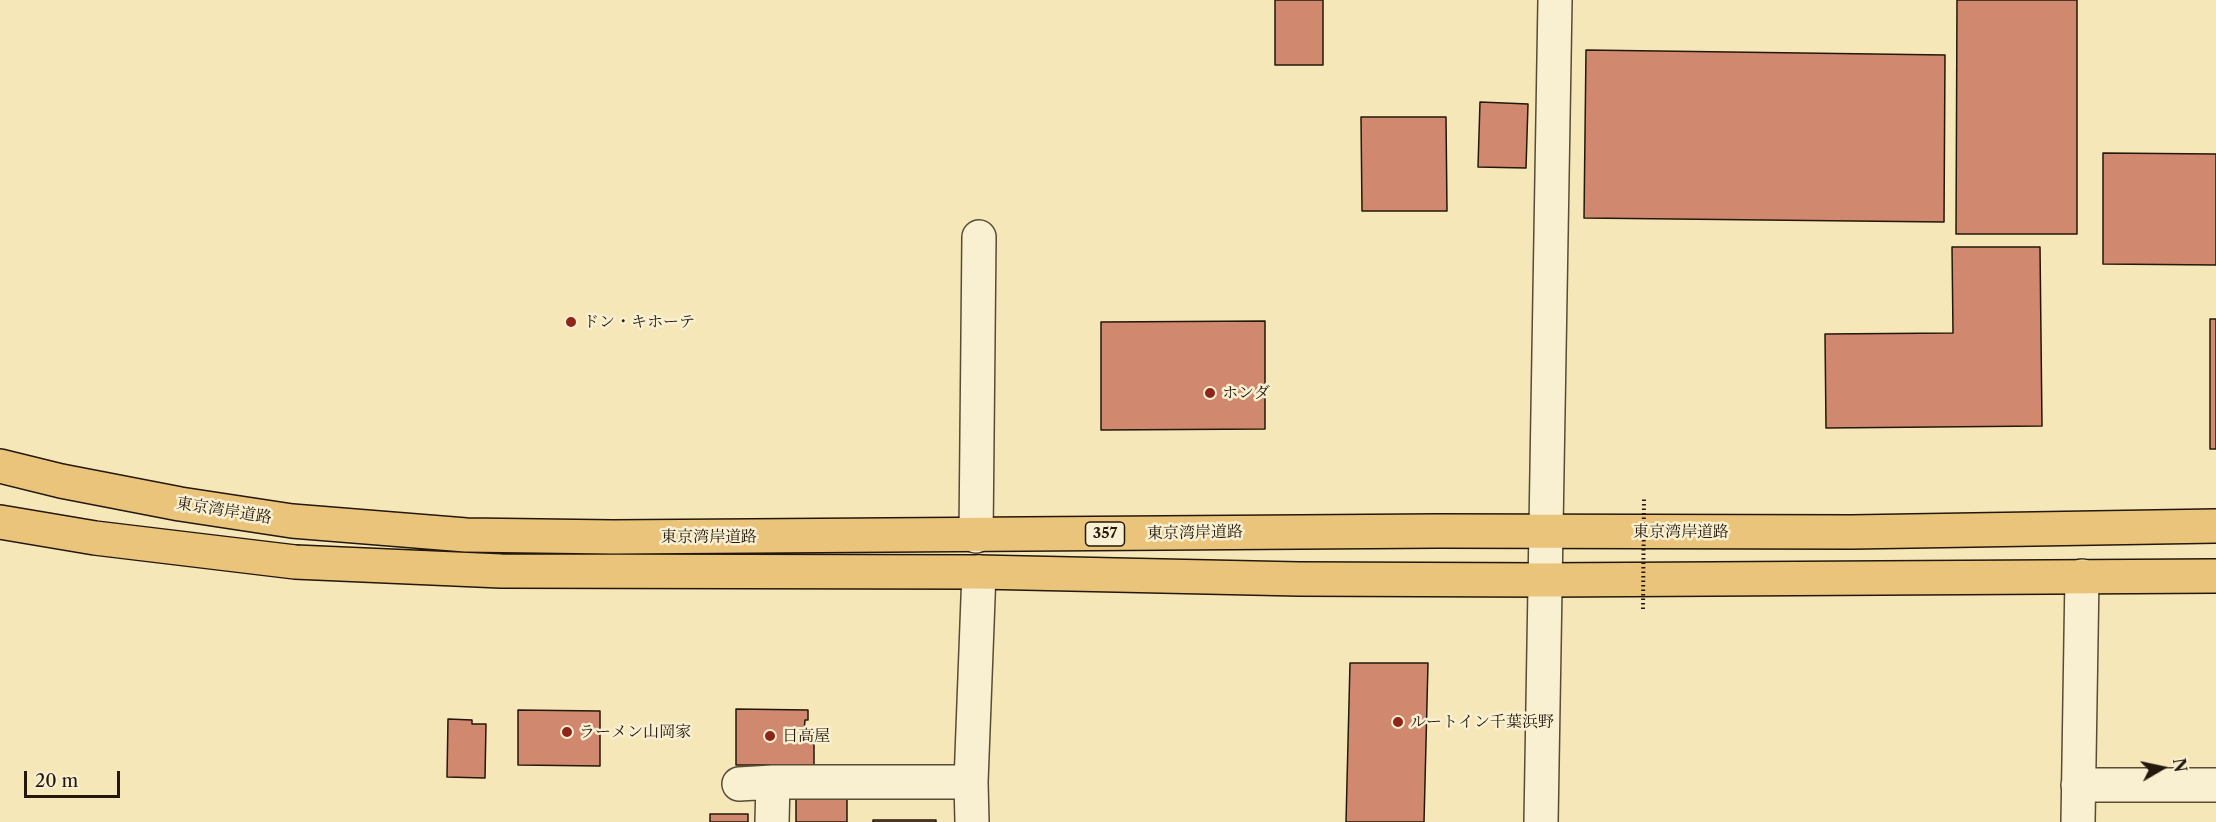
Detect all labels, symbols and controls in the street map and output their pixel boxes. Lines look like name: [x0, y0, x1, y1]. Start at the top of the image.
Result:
place label: ドン・キホーテ: [583, 312, 695, 332]
marker: ドン・キホーテ: [564, 315, 578, 329]
place label: ホンダ: [1222, 383, 1270, 403]
marker: ホンダ: [1203, 386, 1217, 400]
street label: 東京湾岸道路: [175, 494, 273, 528]
road number: 357: [1086, 522, 1124, 546]
street label: 東京湾岸道路: [1633, 522, 1729, 542]
street label: 東京湾岸道路: [1147, 523, 1243, 543]
street label: 東京湾岸道路: [661, 527, 757, 547]
place label: ルートイン千葉浜野: [1410, 712, 1554, 732]
marker: ルートイン千葉浜野: [1391, 715, 1405, 729]
place label: ラーメン山岡家: [579, 722, 691, 742]
marker: ラーメン山岡家: [560, 725, 574, 739]
place label: 日高屋: [782, 726, 830, 746]
marker: 日高屋: [763, 729, 777, 743]
north arrow: [2132, 738, 2192, 798]
text: N: [2169, 757, 2191, 774]
scale bar: [27, 759, 123, 797]
text: 20 m: [35, 770, 78, 792]

